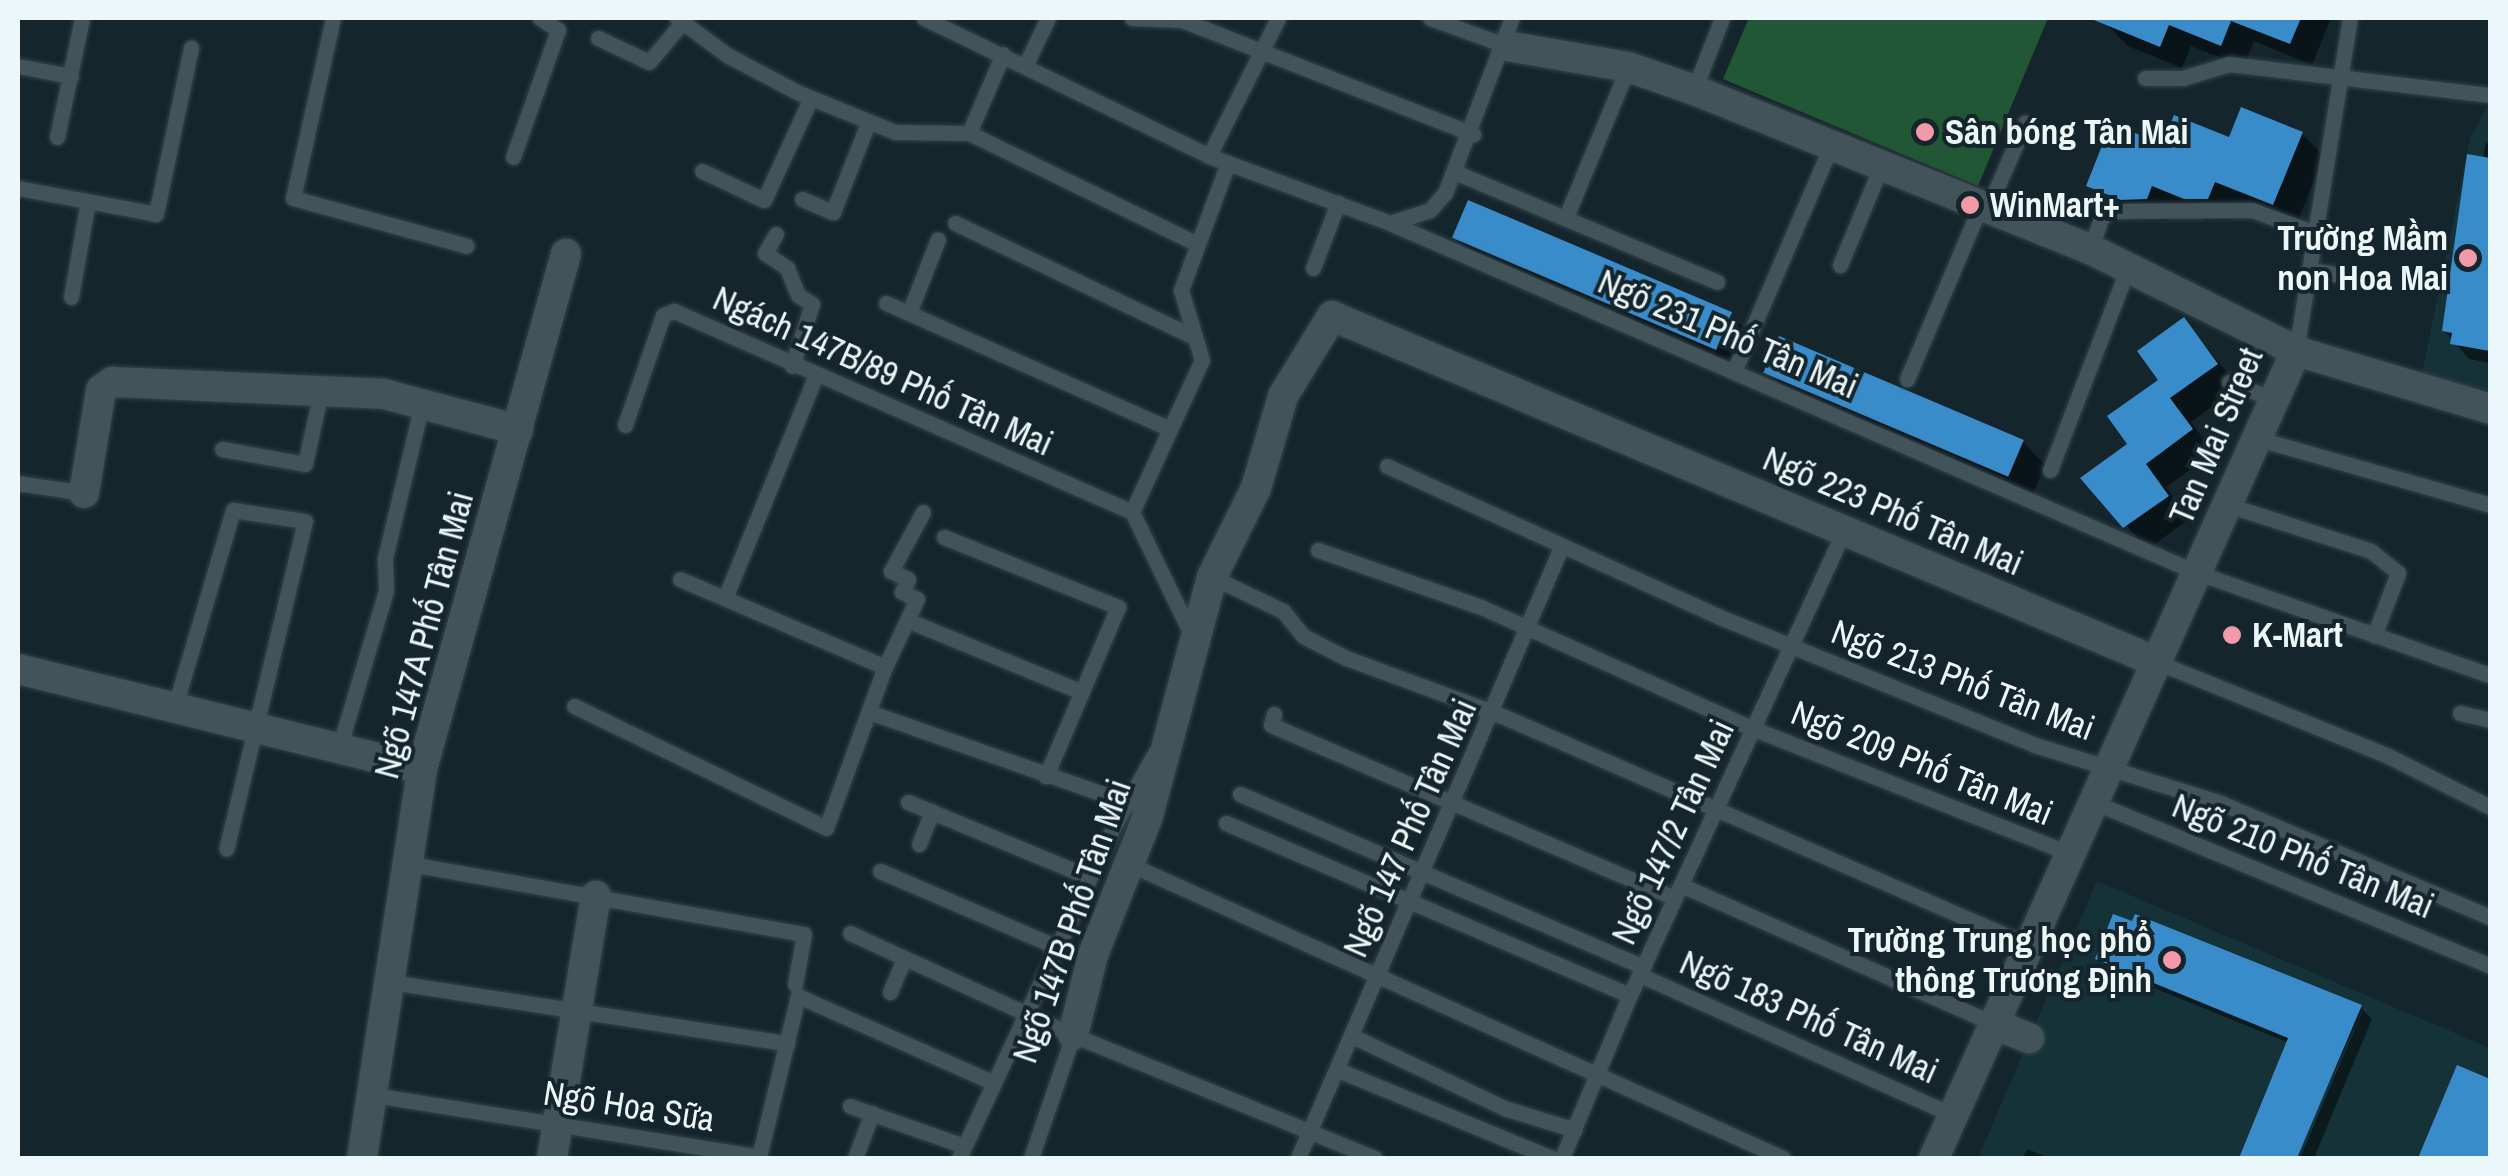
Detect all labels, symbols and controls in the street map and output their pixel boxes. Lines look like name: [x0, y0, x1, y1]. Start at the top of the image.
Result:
place label: Sân bóng Tân Mai: [1945, 111, 2188, 153]
marker: Sân bóng Tân Mai: [1914, 121, 1936, 143]
place label: WinMart+: [1990, 184, 2120, 226]
marker: WinMart+: [1959, 194, 1981, 216]
place label: Trường Mầm non Hoa Mai: [2277, 217, 2448, 299]
marker: Trường Mầm non Hoa Mai: [2457, 247, 2479, 269]
street label: Ngõ 231 Phố Tân Mai: [1592, 260, 1864, 408]
street label: Ngách 147B/89 Phố Tân Mai: [707, 277, 1059, 465]
street label: Tan Mai Street: [2160, 342, 2272, 530]
street label: Ngõ 223 Phố Tân Mai: [1757, 437, 2029, 585]
street label: Ngõ 147A Phố Tân Mai: [365, 486, 483, 784]
street label: Ngõ 213 Phố Tân Mai: [1826, 611, 2100, 749]
place label: K-Mart: [2252, 614, 2343, 656]
marker: K-Mart: [2221, 624, 2243, 646]
street label: Ngõ 209 Phố Tân Mai: [1785, 691, 2059, 835]
street label: Ngõ 147 Phố Tân Mai: [1334, 692, 1486, 964]
street label: Ngõ 147/2 Tân Mai: [1603, 713, 1743, 951]
street label: Ngõ 147B Phố Tân Mai: [1004, 774, 1140, 1068]
street label: Ngõ 210 Phố Tân Mai: [2166, 784, 2440, 928]
place label: Trường Trung học phổ thông Trương Định: [1847, 919, 2152, 1001]
street label: Ngõ 183 Phố Tân Mai: [1673, 941, 1945, 1093]
marker: Trường Trung học phổ thông Trương Định: [2161, 949, 2183, 971]
street label: Ngõ Hoa Sữa: [541, 1072, 717, 1140]

